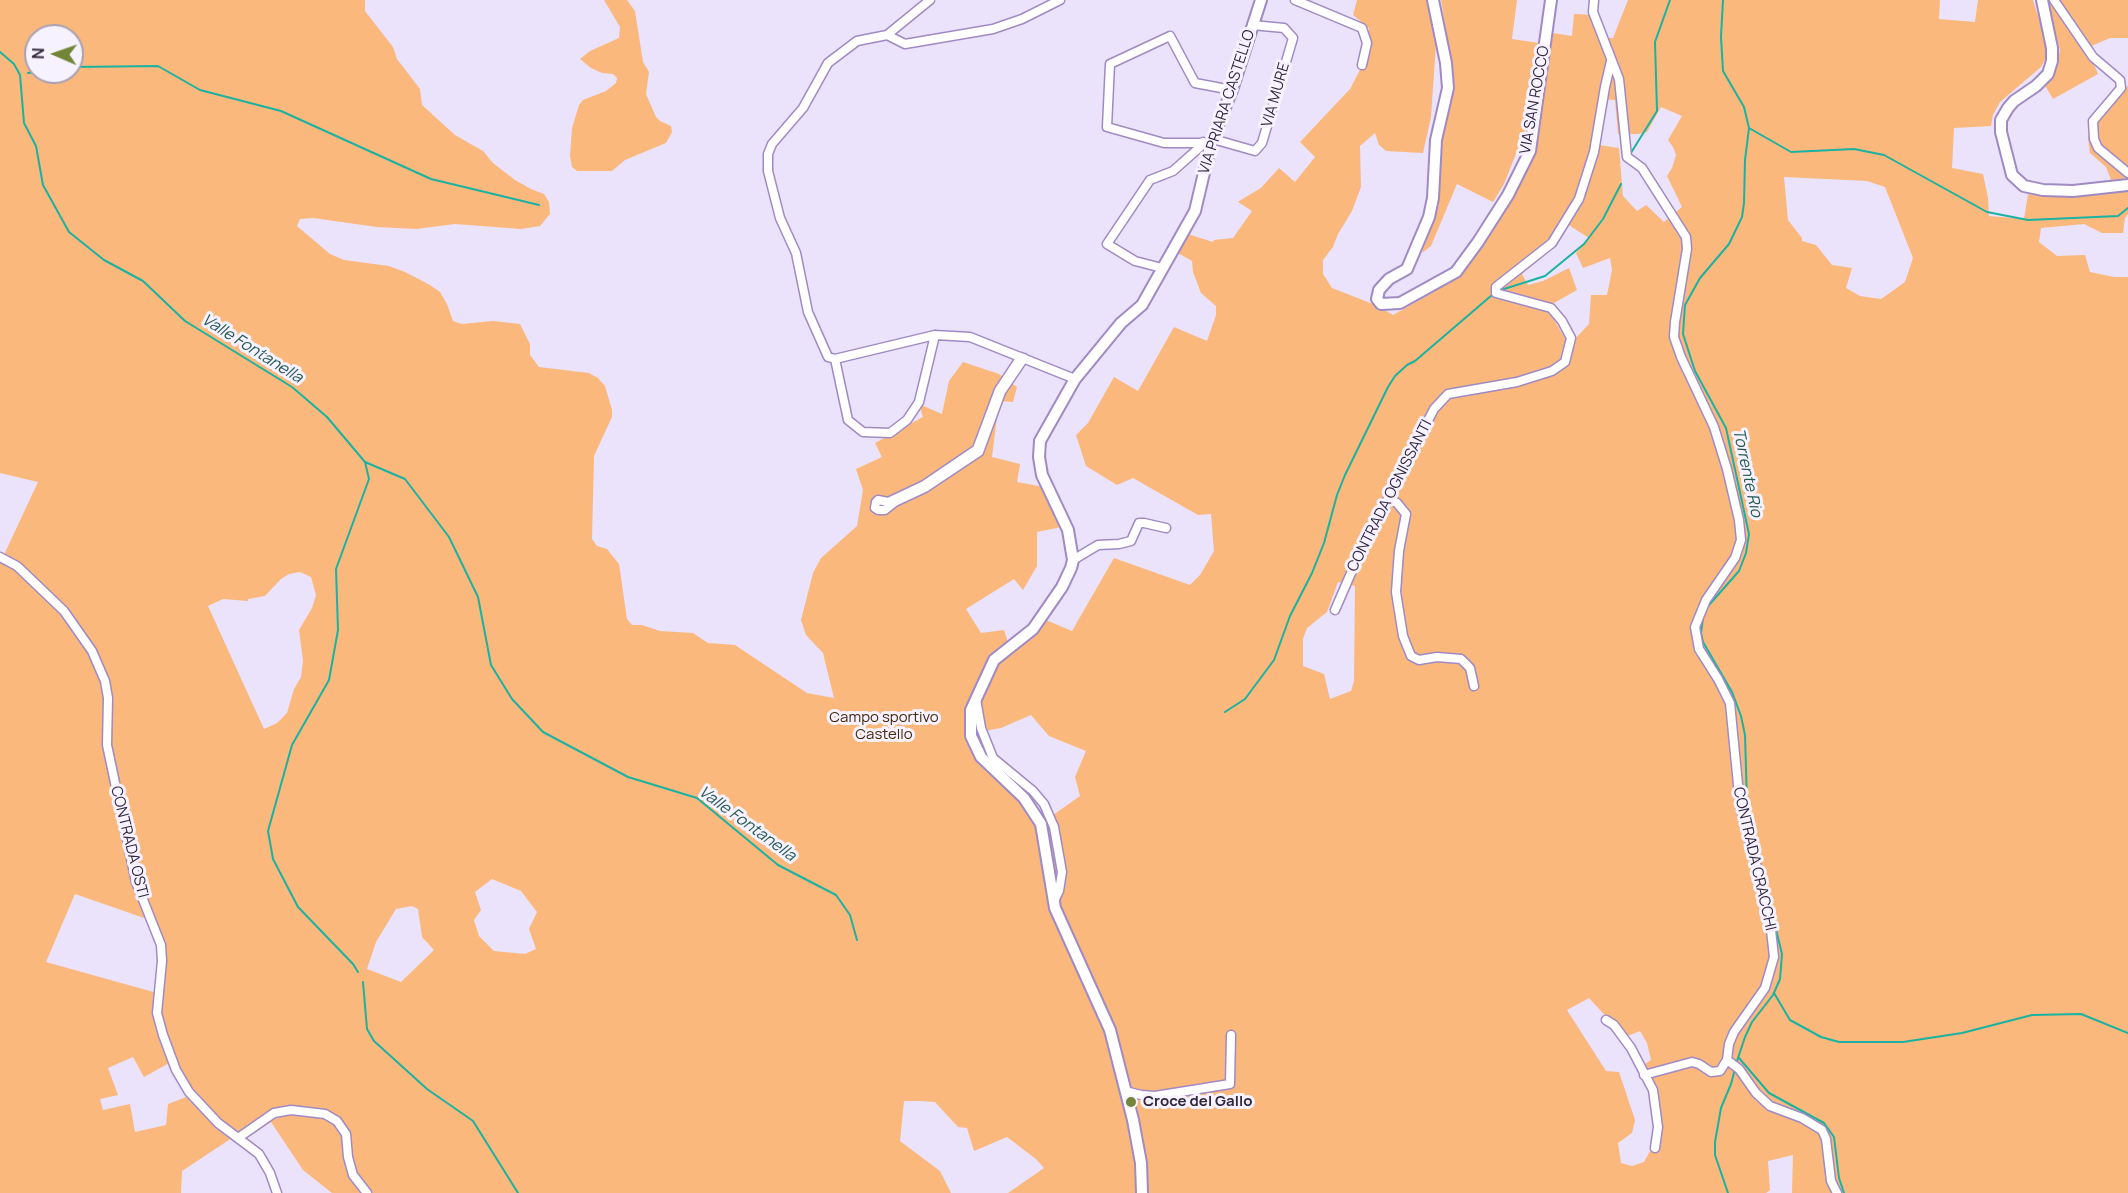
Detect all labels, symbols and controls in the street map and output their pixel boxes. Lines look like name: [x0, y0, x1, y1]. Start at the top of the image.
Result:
north arrow: [24, 24, 84, 84]
street label: VIA PRIARA CASTELLO: [1195, 28, 1259, 176]
street label: VIA SAN ROCCO: [1517, 44, 1553, 156]
text: N: [27, 47, 49, 60]
street label: VIA MURE: [1258, 61, 1294, 129]
water label: Valle Fontanella: [198, 310, 306, 388]
street label: CONTRADA OGNISSANTI: [1344, 417, 1436, 575]
water label: Torrente Rio: [1728, 427, 1766, 519]
park label: Campo sportivo Castello: [829, 709, 939, 744]
water label: Valle Fontanella: [695, 782, 799, 866]
street label: CONTRADA OSTI: [106, 784, 152, 900]
street label: CONTRADA CRACCHI: [1729, 786, 1779, 932]
place label: Croce del Gallo: [1143, 1093, 1252, 1111]
marker: Croce del Gallo: [1124, 1095, 1138, 1109]

